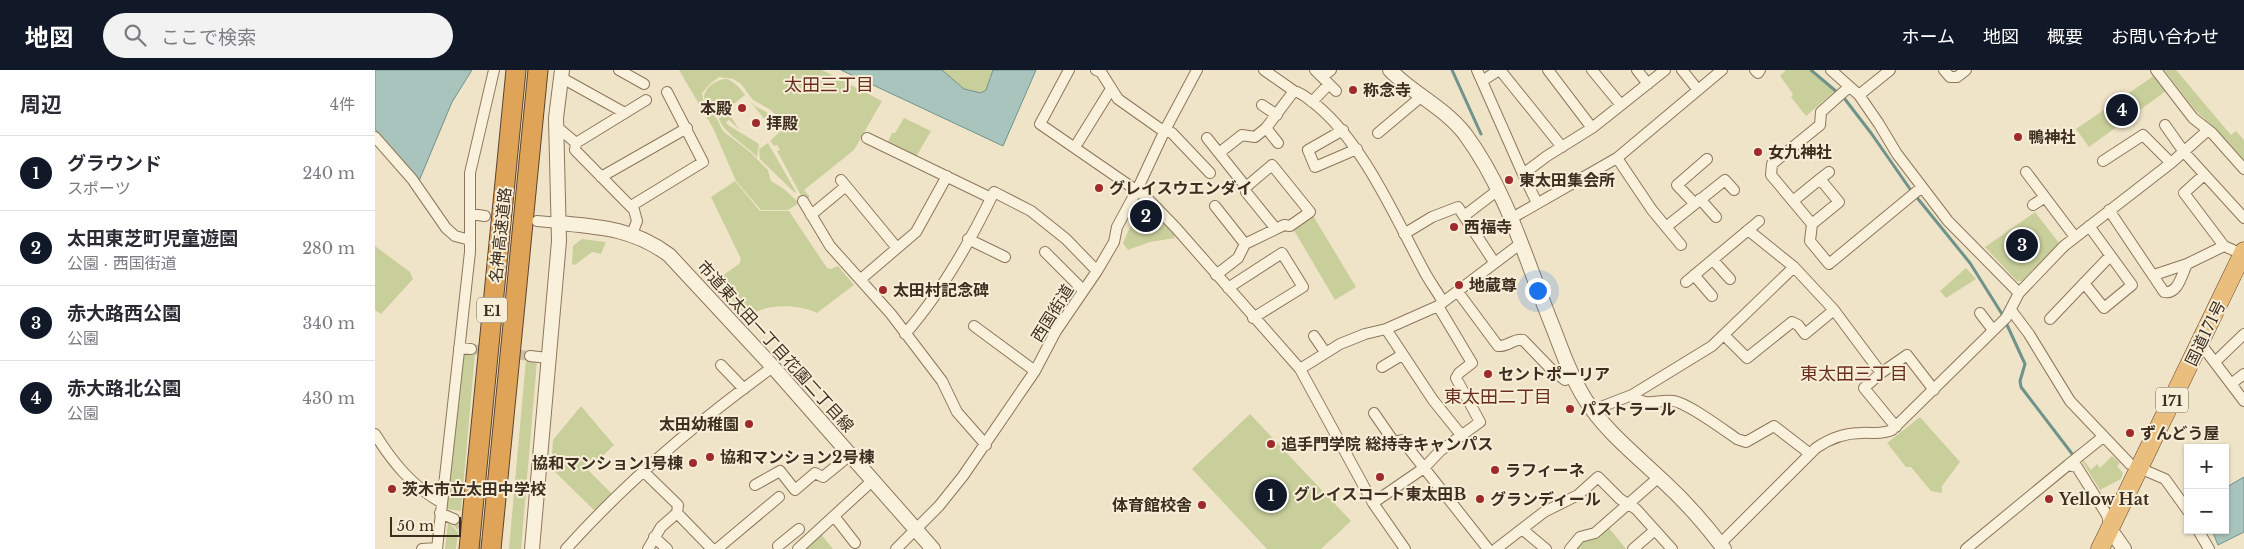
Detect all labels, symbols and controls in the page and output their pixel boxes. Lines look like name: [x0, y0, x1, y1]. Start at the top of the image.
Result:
search box: [103, 13, 453, 58]
icon: search: [121, 21, 149, 49]
text: 地図: [25, 23, 73, 52]
text: ここで検索: [161, 26, 256, 49]
text: ホーム: [1902, 26, 1955, 48]
text: 地図: [1983, 26, 2019, 48]
text: 概要: [2047, 26, 2083, 48]
text: お問い合わせ: [2111, 26, 2219, 48]
district label: 太田三丁目: [784, 74, 874, 96]
place label: 称念寺: [1363, 80, 1411, 100]
marker: 称念寺: [1347, 84, 1359, 96]
pin: 4: [2106, 91, 2138, 129]
text: 周辺: [20, 92, 62, 118]
text: 4件: [330, 94, 355, 114]
place label: 本殿: [700, 98, 732, 118]
marker: 本殿: [736, 102, 748, 114]
place label: 拝殿: [766, 113, 798, 133]
marker: 拝殿: [750, 117, 762, 129]
place label: 鴨神社: [2028, 127, 2076, 147]
marker: 鴨神社: [2012, 131, 2024, 143]
place label: 女九神社: [1768, 142, 1832, 162]
marker: 女九神社: [1752, 146, 1764, 158]
text: グラウンド: [67, 152, 162, 175]
text: 1: [33, 163, 39, 183]
text: 240 m: [303, 163, 355, 183]
place label: 東太田集会所: [1519, 170, 1615, 190]
marker: 東太田集会所: [1503, 174, 1515, 186]
text: スポーツ: [67, 178, 131, 198]
place label: グレイスウエンダイ: [1109, 178, 1253, 198]
marker: グレイスウエンダイ: [1093, 182, 1105, 194]
street label: 名神高速道路: [485, 186, 515, 284]
pin: 2: [1130, 197, 1162, 235]
place label: 西福寺: [1464, 217, 1512, 237]
marker: 西福寺: [1448, 221, 1460, 233]
pin: 3: [2006, 226, 2038, 264]
text: 太田東芝町児童遊園: [67, 227, 238, 250]
text: 2: [31, 238, 41, 258]
text: 280 m: [302, 238, 355, 258]
text: 公園 · 西国街道: [67, 253, 177, 273]
street label: 市道東太田一丁目花園二丁目線: [694, 256, 858, 436]
place label: 地蔵尊: [1469, 275, 1517, 295]
your location: [1525, 278, 1551, 304]
marker: 地蔵尊: [1453, 279, 1465, 291]
place label: 太田村記念碑: [893, 280, 989, 300]
street label: 西国街道: [1027, 281, 1077, 345]
marker: 太田村記念碑: [877, 284, 889, 296]
street label: 国道171号: [2181, 297, 2229, 369]
road number: E1: [477, 298, 507, 322]
text: 赤大路西公園: [67, 302, 181, 325]
text: 3: [31, 313, 41, 333]
text: 340 m: [303, 313, 355, 333]
text: 公園: [67, 328, 99, 348]
district label: 東太田三丁目: [1800, 363, 1908, 385]
place label: セントポーリア: [1498, 364, 1610, 384]
marker: セントポーリア: [1482, 368, 1494, 380]
text: 赤大路北公園: [67, 377, 181, 400]
district label: 東太田二丁目: [1444, 386, 1552, 408]
text: 4: [31, 388, 41, 408]
text: 430 m: [303, 388, 355, 408]
road number: 171: [2156, 388, 2188, 412]
place label: パストラール: [1580, 399, 1676, 419]
text: 公園: [67, 403, 99, 423]
marker: パストラール: [1564, 403, 1576, 415]
place label: 太田幼稚園: [659, 414, 739, 434]
marker: 太田幼稚園: [743, 418, 755, 430]
place label: ずんどう屋: [2140, 423, 2220, 443]
marker: ずんどう屋: [2124, 427, 2136, 439]
place label: 追手門学院 総持寺キャンパス: [1281, 434, 1493, 454]
marker: 追手門学院 総持寺キャンパス: [1265, 438, 1277, 450]
map controls: [2184, 444, 2229, 534]
button: +: [2184, 444, 2229, 489]
place label: 協和マンション2号棟: [720, 447, 874, 467]
marker: 協和マンション2号棟: [704, 451, 716, 463]
place label: 協和マンション1号棟: [532, 453, 683, 473]
marker: 協和マンション1号棟: [687, 457, 699, 469]
place label: ラフィーネ: [1505, 460, 1585, 480]
marker: ラフィーネ: [1489, 464, 1501, 476]
marker: グレイスコート東太田B: [1374, 471, 1386, 483]
pin: 1: [1255, 476, 1287, 514]
place label: 茨木市立太田中学校: [402, 479, 546, 499]
marker: 茨木市立太田中学校: [386, 483, 398, 495]
place label: グレイスコート東太田B: [1294, 484, 1466, 504]
place label: グランディール: [1490, 489, 1601, 509]
place label: Yellow Hat: [2058, 489, 2150, 509]
button: −: [2184, 489, 2229, 534]
marker: グランディール: [1474, 493, 1486, 505]
marker: Yellow Hat: [2043, 493, 2055, 505]
place label: 体育館校舎: [1112, 495, 1192, 515]
marker: 体育館校舎: [1196, 499, 1208, 511]
scale bar: [390, 514, 461, 537]
text: 50 m: [397, 517, 434, 535]

